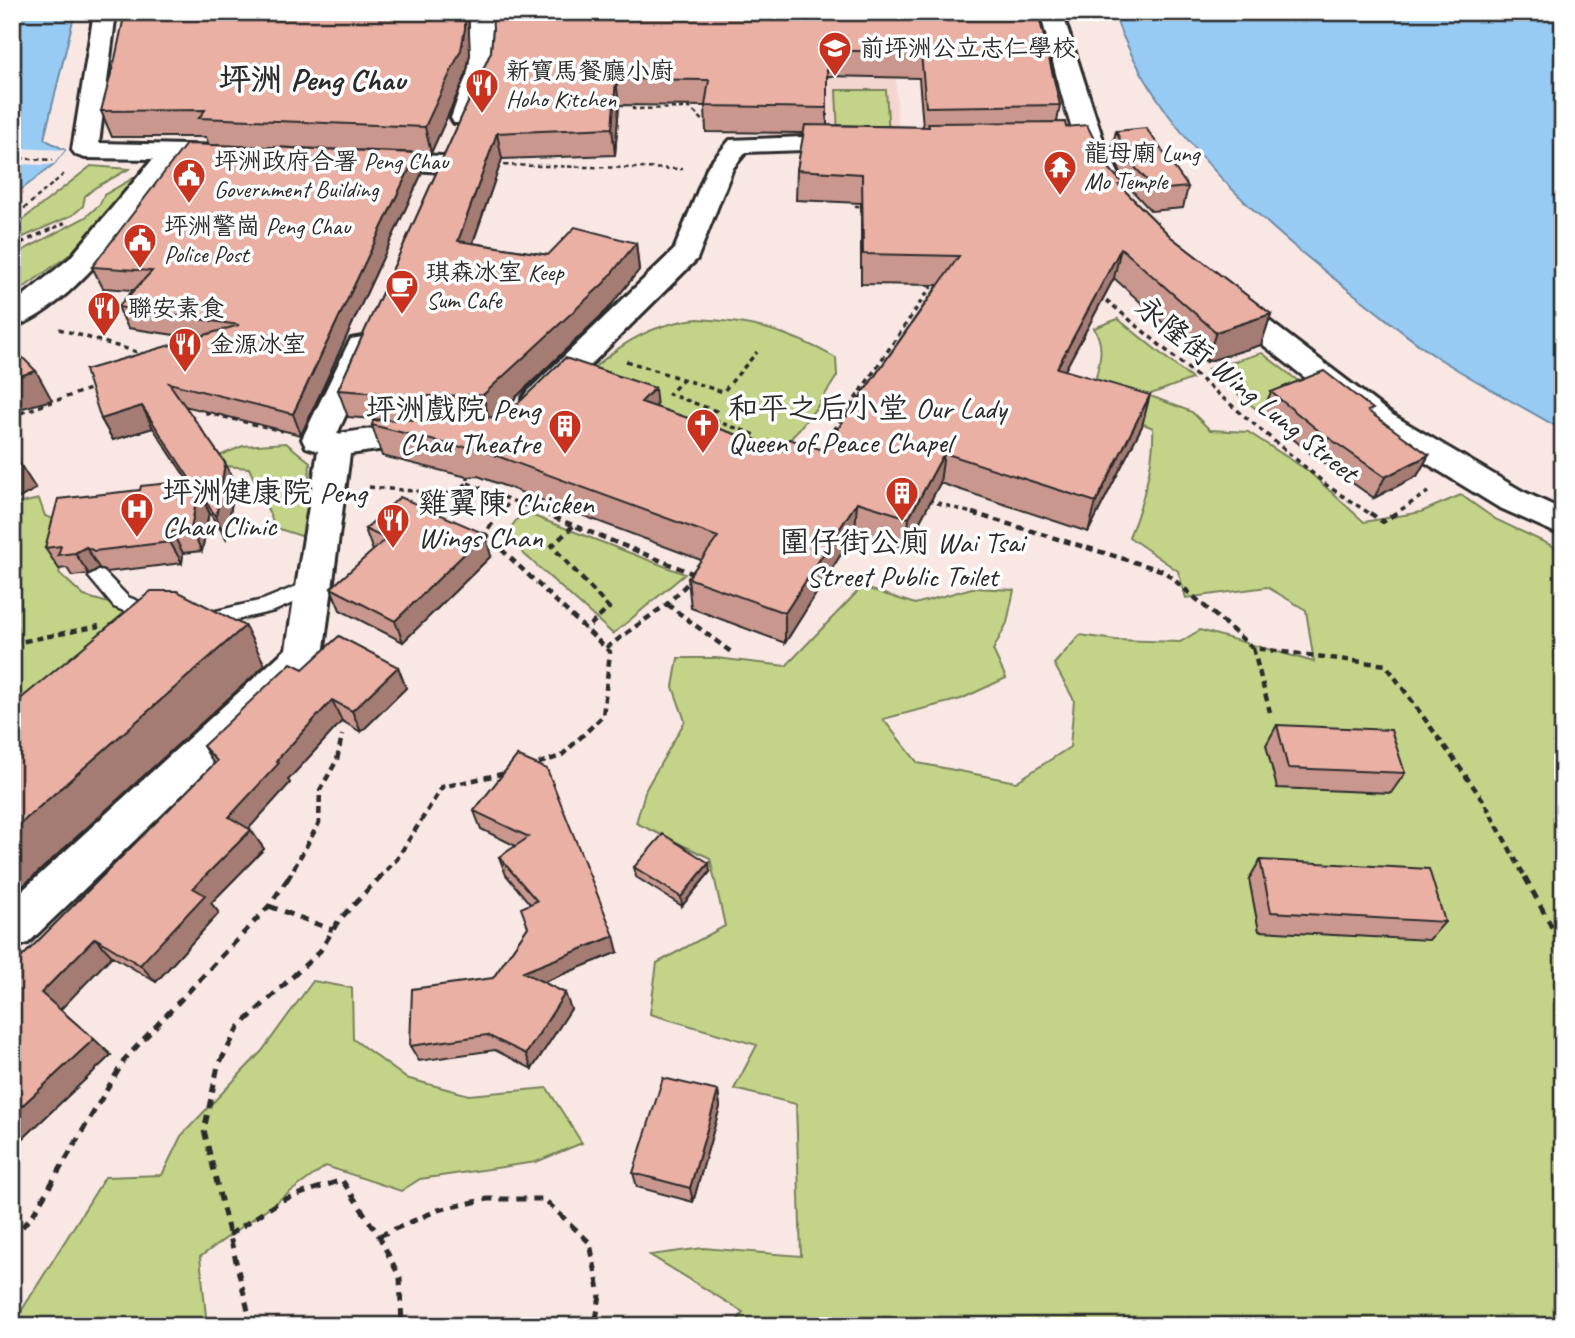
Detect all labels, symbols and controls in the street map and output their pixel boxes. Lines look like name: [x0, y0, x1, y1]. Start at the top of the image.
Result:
school or university icon: 前坪洲公立志仁學校: [816, 29, 854, 78]
place label: 前坪洲公立志仁學校: [860, 33, 1076, 63]
place label: 新寶馬餐廳小廚 Hoho Kitchen: [506, 56, 674, 114]
district label: 坪洲 Peng Chau: [219, 59, 408, 100]
restaurant icon: 新寶馬餐廳小廚 Hoho Kitchen: [463, 66, 501, 115]
place label: 龍母廟 Lung Mo Temple: [1084, 138, 1202, 196]
place label: 坪洲政府合署 Peng Chau Government Building: [214, 146, 450, 204]
temple icon: 龍母廟 Lung Mo Temple: [1041, 148, 1079, 197]
public building icon: 坪洲政府合署 Peng Chau Government Building: [170, 156, 208, 205]
place label: 坪洲警崗 Peng Chau Police Post: [164, 211, 352, 269]
public building icon: 坪洲警崗 Peng Chau Police Post: [121, 221, 159, 270]
place label: 琪森冰室 Keep Sum Cafe: [426, 257, 564, 315]
cafe icon: 琪森冰室 Keep Sum Cafe: [383, 267, 421, 316]
street label: 永隆街 Wing Lung Street: [1128, 287, 1369, 493]
restaurant icon: 聯安素食: [85, 289, 123, 338]
place label: 聯安素食: [128, 293, 224, 323]
restaurant icon: 金源冰室: [166, 325, 204, 374]
place label: 金源冰室: [210, 329, 306, 359]
place label: 和平之后小堂 Our Lady Queen of Peace Chapel: [728, 389, 1009, 461]
place label: 坪洲戲院 Peng Chau Theatre: [366, 390, 542, 462]
church icon: 和平之后小堂 Our Lady Queen of Peace Chapel: [684, 406, 722, 455]
building icon: 坪洲戲院 Peng Chau Theatre: [546, 407, 584, 456]
place label: 坪洲健康院 Peng Chau Clinic: [162, 473, 369, 545]
building icon: 圍仔街公廁 Wai Tsai Street Public Toilet: [883, 474, 921, 523]
place label: 雞翼陳 Chicken Wings Chan: [418, 484, 595, 556]
hospital icon: 坪洲健康院 Peng Chau Clinic: [118, 490, 156, 539]
restaurant icon: 雞翼陳 Chicken Wings Chan: [374, 501, 412, 550]
place label: 圍仔街公廁 Wai Tsai Street Public Toilet: [780, 523, 1028, 595]

